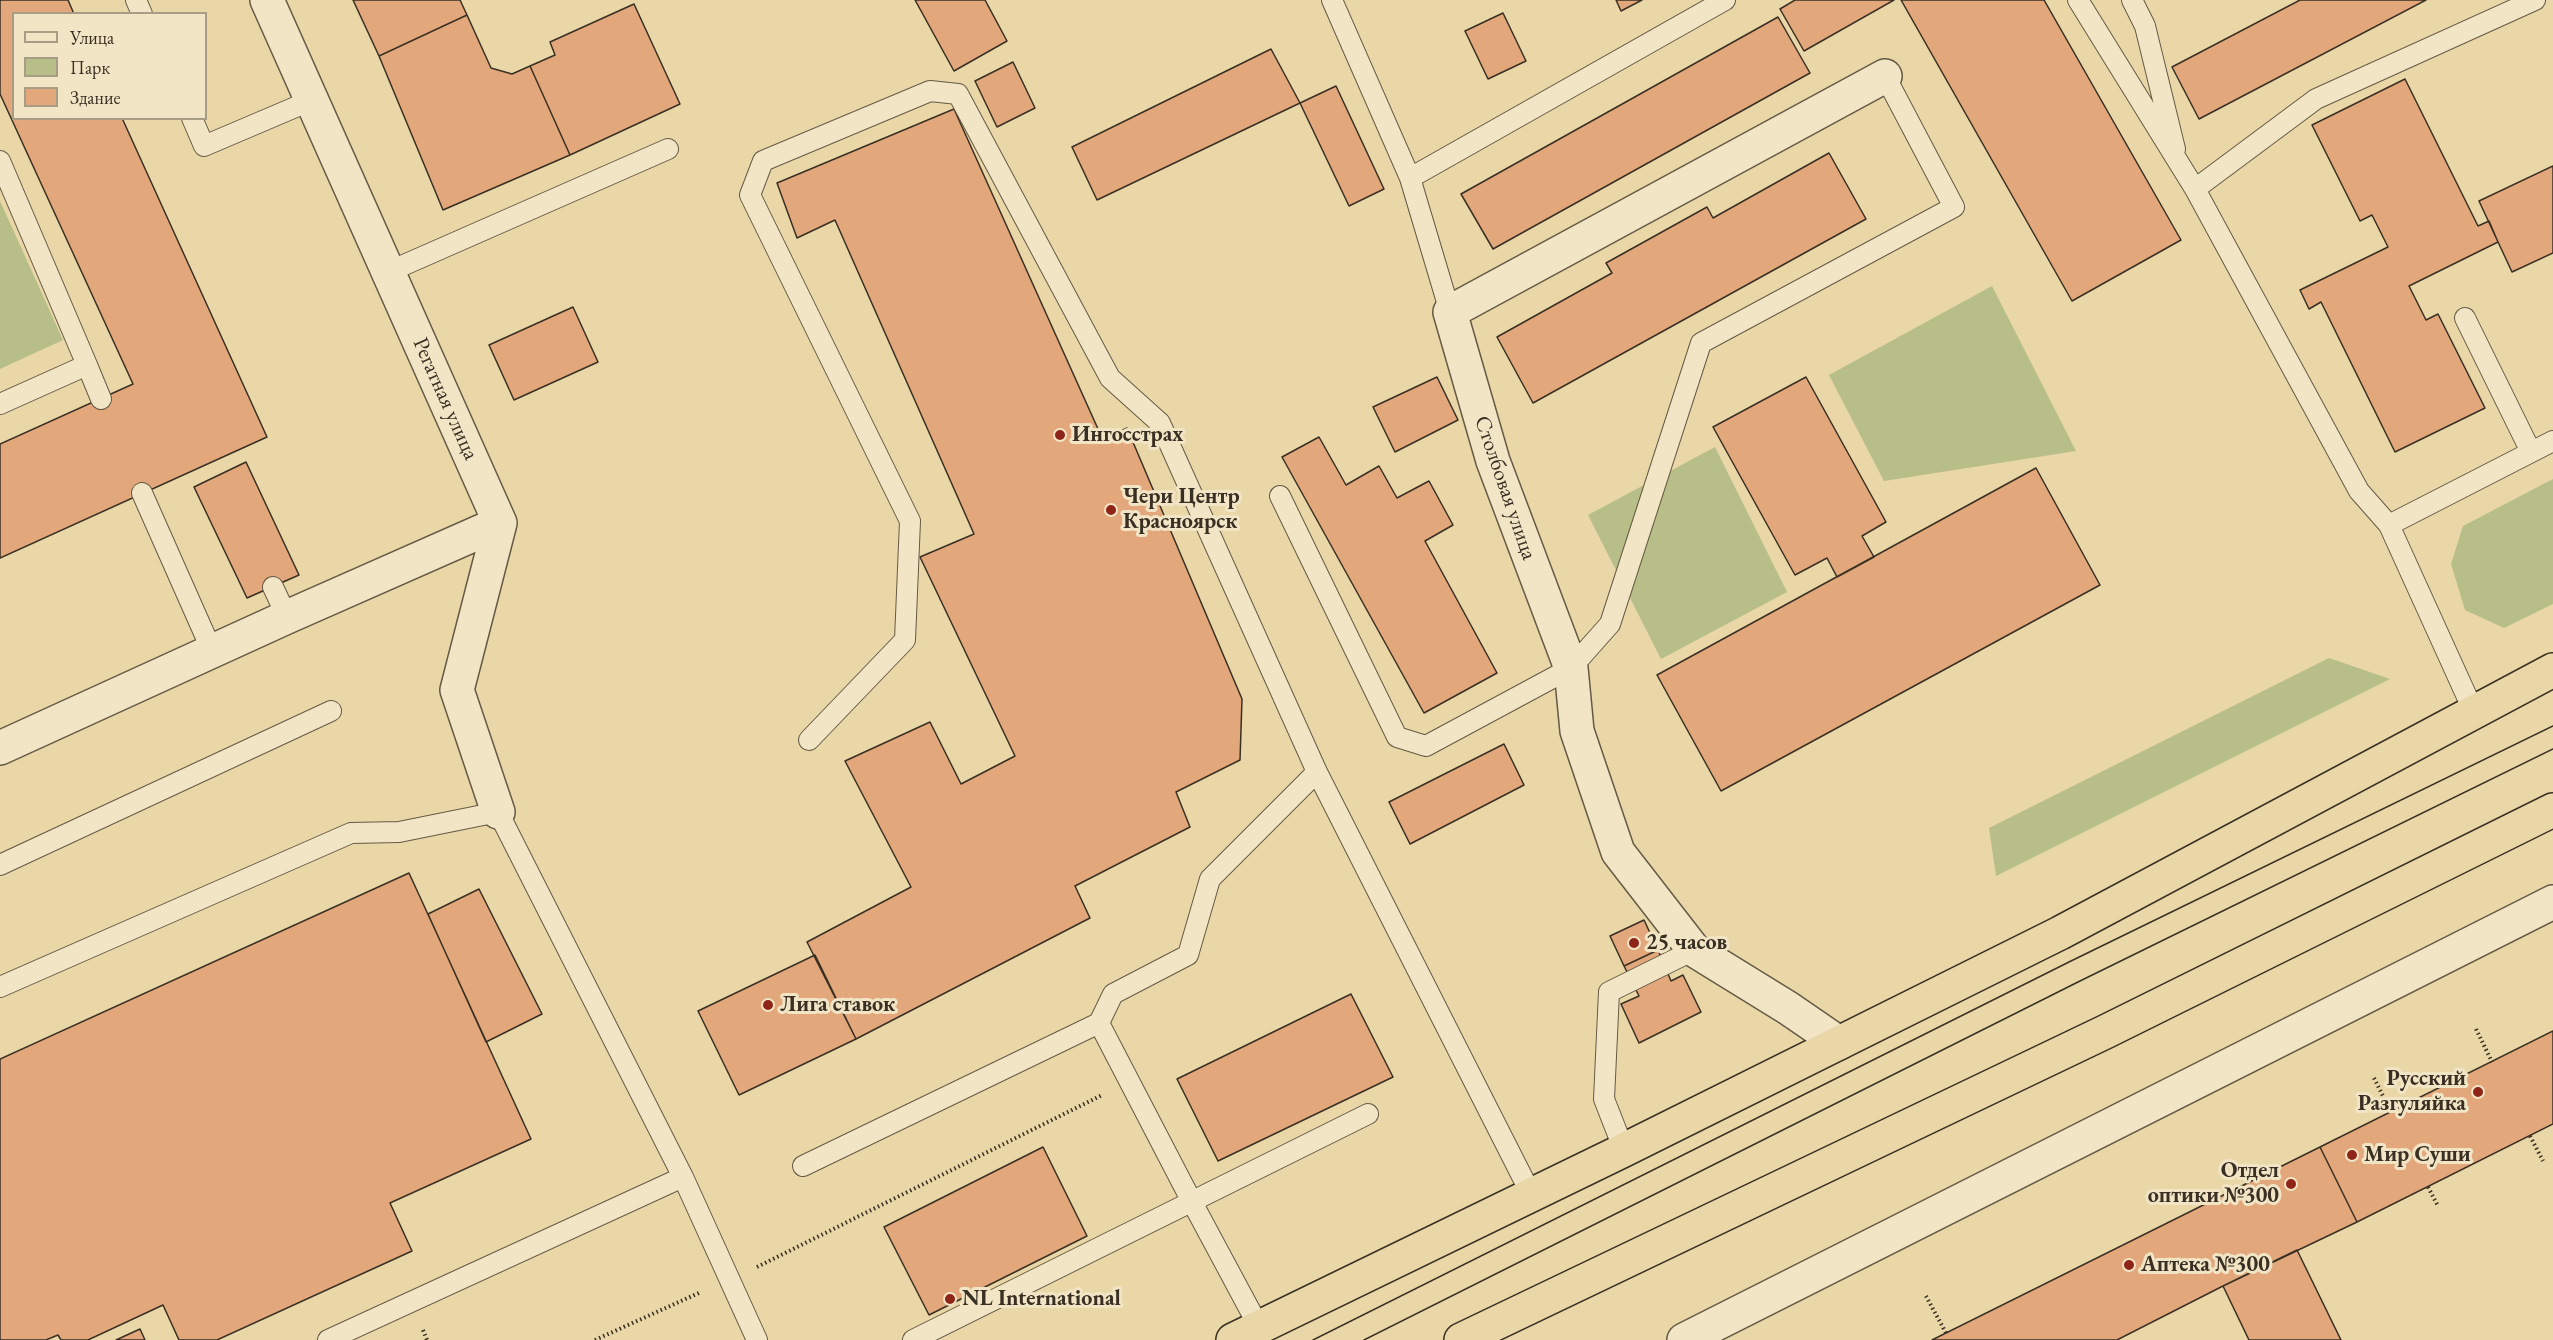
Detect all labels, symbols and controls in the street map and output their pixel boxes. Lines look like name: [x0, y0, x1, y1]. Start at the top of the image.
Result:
legend: [12, 12, 207, 120]
text: Улица: [70, 26, 114, 49]
text: Парк: [70, 56, 110, 79]
text: Здание: [70, 86, 120, 109]
street label: Регатная улица: [406, 334, 484, 464]
street label: Столбовая улица: [1468, 413, 1542, 563]
place label: Ингосстрах: [1072, 422, 1183, 448]
marker: Ингосстрах: [1053, 428, 1067, 442]
place label: Чери Центр Красноярск: [1123, 484, 1240, 536]
marker: Чери Центр Красноярск: [1104, 503, 1118, 517]
place label: 25 часов: [1646, 930, 1727, 956]
marker: 25 часов: [1627, 936, 1641, 950]
place label: Лига ставок: [780, 992, 895, 1018]
marker: Лига ставок: [761, 998, 775, 1012]
place label: Русский Разгуляйка: [2358, 1066, 2466, 1118]
marker: Русский Разгуляйка: [2471, 1085, 2485, 1099]
place label: Мир Суши: [2364, 1142, 2471, 1168]
marker: Мир Суши: [2345, 1148, 2359, 1162]
place label: Отдел оптики №300: [2148, 1158, 2279, 1210]
marker: Отдел оптики №300: [2284, 1177, 2298, 1191]
place label: Аптека №300: [2141, 1252, 2270, 1278]
marker: Аптека №300: [2122, 1258, 2136, 1272]
place label: NL International: [962, 1286, 1121, 1312]
marker: NL International: [943, 1292, 957, 1306]

